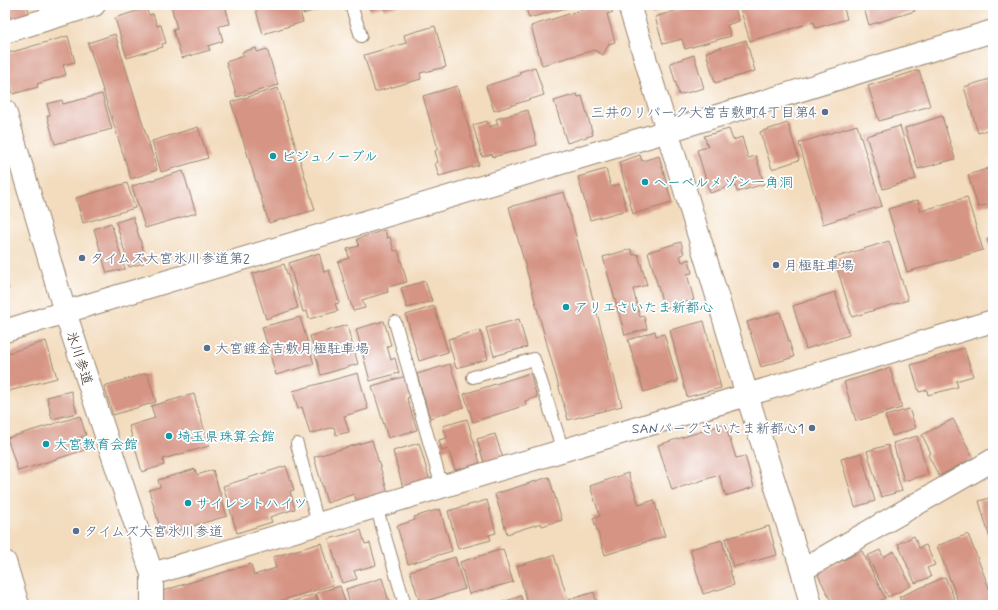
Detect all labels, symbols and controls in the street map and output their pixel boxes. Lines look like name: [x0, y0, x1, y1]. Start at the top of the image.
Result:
place label: 三井のリパーク大宮吉敷町4丁目第4: [591, 104, 817, 122]
marker: 三井のリパーク大宮吉敷町4丁目第4: [820, 107, 830, 117]
place label: ビジュノーブル: [281, 148, 378, 166]
marker: ビジュノーブル: [268, 151, 278, 161]
place label: ヘーベルメゾン一角洞: [653, 174, 793, 192]
marker: ヘーベルメゾン一角洞: [640, 177, 650, 187]
place label: タイムズ大宮氷川参道第2: [90, 250, 250, 268]
marker: タイムズ大宮氷川参道第2: [77, 253, 87, 263]
place label: 月極駐車場: [784, 257, 854, 275]
marker: 月極駐車場: [771, 260, 781, 270]
place label: アリエさいたま新都心: [574, 299, 713, 317]
marker: アリエさいたま新都心: [561, 302, 571, 312]
street label: 氷川参道: [62, 329, 96, 388]
place label: 大宮鍍金吉敷月極駐車場: [215, 340, 369, 358]
marker: 大宮鍍金吉敷月極駐車場: [202, 343, 212, 353]
place label: SANパークさいたま新都心1: [632, 420, 804, 438]
marker: SANパークさいたま新都心1: [807, 423, 817, 433]
place label: 埼玉県珠算会館: [177, 428, 275, 446]
marker: 埼玉県珠算会館: [164, 431, 174, 441]
place label: 大宮教育会館: [54, 436, 138, 454]
marker: 大宮教育会館: [41, 439, 51, 449]
place label: サイレントハイツ: [196, 495, 307, 513]
marker: サイレントハイツ: [183, 498, 193, 508]
place label: タイムズ大宮氷川参道: [84, 523, 223, 541]
marker: タイムズ大宮氷川参道: [71, 526, 81, 536]

